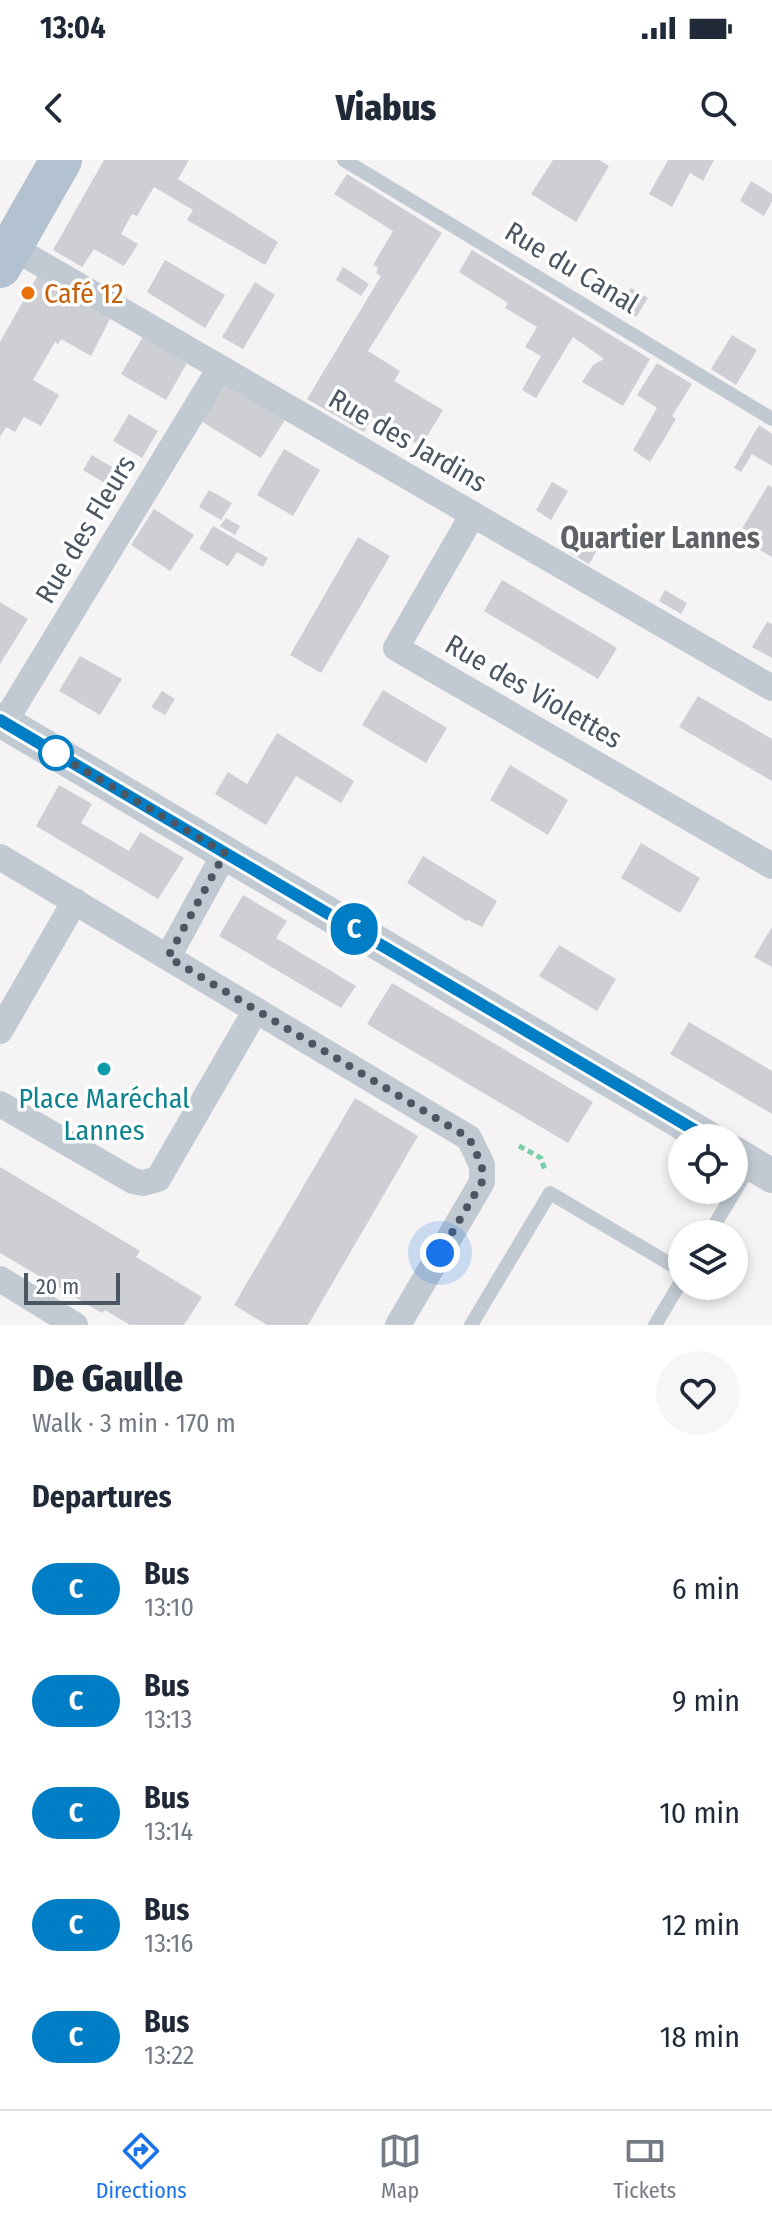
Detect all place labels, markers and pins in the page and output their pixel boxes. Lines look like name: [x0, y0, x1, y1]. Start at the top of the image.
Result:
place label: Café 12: [44, 277, 124, 310]
marker: Café 12: [19, 284, 37, 302]
unlabelled marker: [39, 736, 73, 770]
marker: Place Maréchal Lannes: [95, 1060, 113, 1078]
place label: Place Maréchal Lannes: [18, 1082, 190, 1147]

